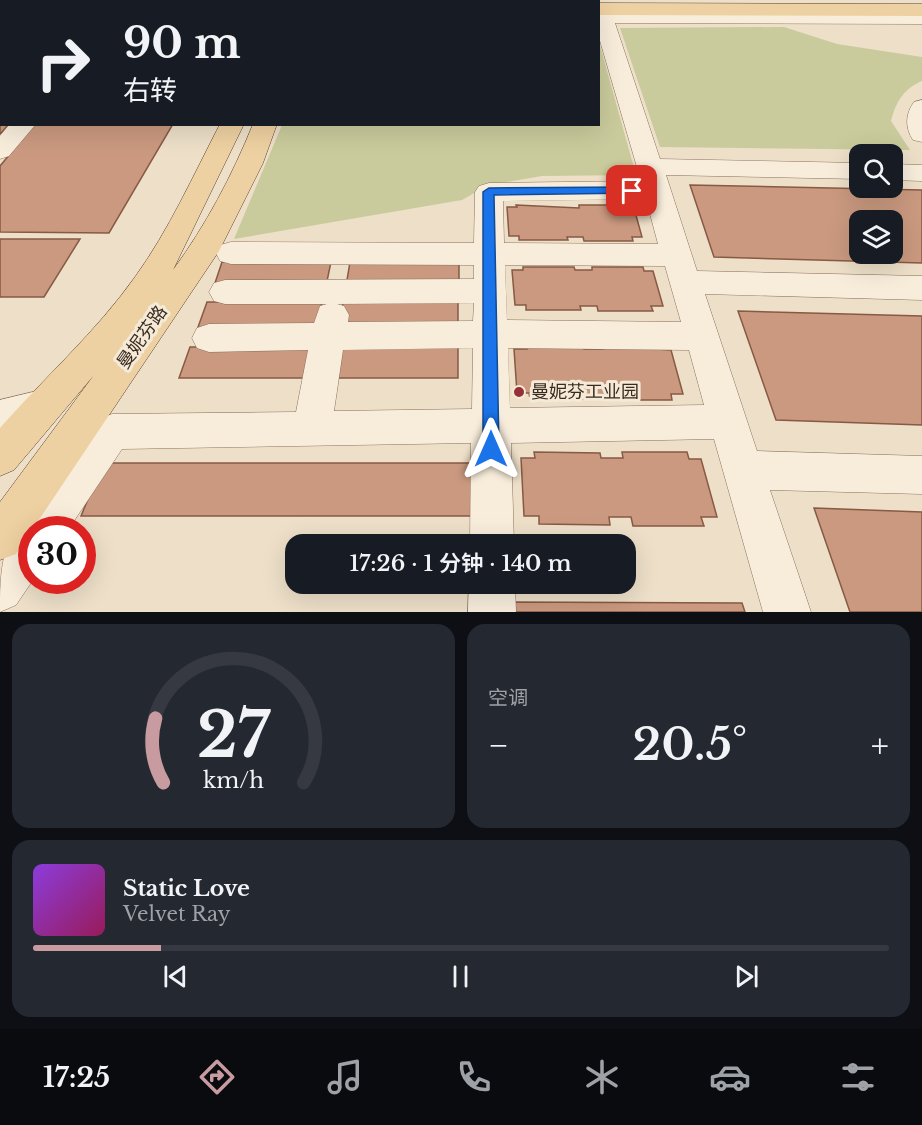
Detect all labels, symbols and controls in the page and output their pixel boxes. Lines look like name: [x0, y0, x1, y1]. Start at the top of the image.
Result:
text: 90 m: [123, 17, 241, 69]
icon: right: [24, 24, 102, 102]
text: 右转: [123, 74, 177, 107]
map controls: [849, 144, 903, 264]
button: search: [849, 144, 903, 198]
pin: [606, 165, 657, 216]
icon: arrive: [615, 174, 648, 207]
button: layers: [849, 210, 903, 264]
street label: 曼妮芬路: [112, 301, 172, 373]
place label: 曼妮芬工业园: [531, 381, 639, 403]
marker: 曼妮芬工业园: [512, 385, 526, 399]
position arrow: [459, 417, 523, 481]
speed limit sign: 30: [18, 516, 96, 594]
text: 17:26 · 1 分钟 · 140 m: [349, 550, 572, 577]
text: 空调: [488, 686, 528, 710]
text: 27: [197, 696, 271, 774]
text: 20.5°: [633, 716, 747, 772]
text: −: [488, 725, 509, 766]
text: +: [871, 725, 889, 766]
text: km/h: [203, 767, 264, 794]
text: Static Love: [123, 875, 250, 902]
text: Velvet Ray: [123, 902, 231, 926]
icon: previous: [159, 960, 192, 993]
icon: pause: [444, 960, 477, 993]
icon: next: [730, 960, 763, 993]
icon: directions: [196, 1056, 238, 1098]
icon: music: [324, 1056, 366, 1098]
icon: phone: [453, 1056, 495, 1098]
icon: climate: [581, 1056, 623, 1098]
icon: car: [709, 1056, 751, 1098]
icon: filters: [837, 1056, 879, 1098]
text: 17:25: [43, 1061, 110, 1094]

